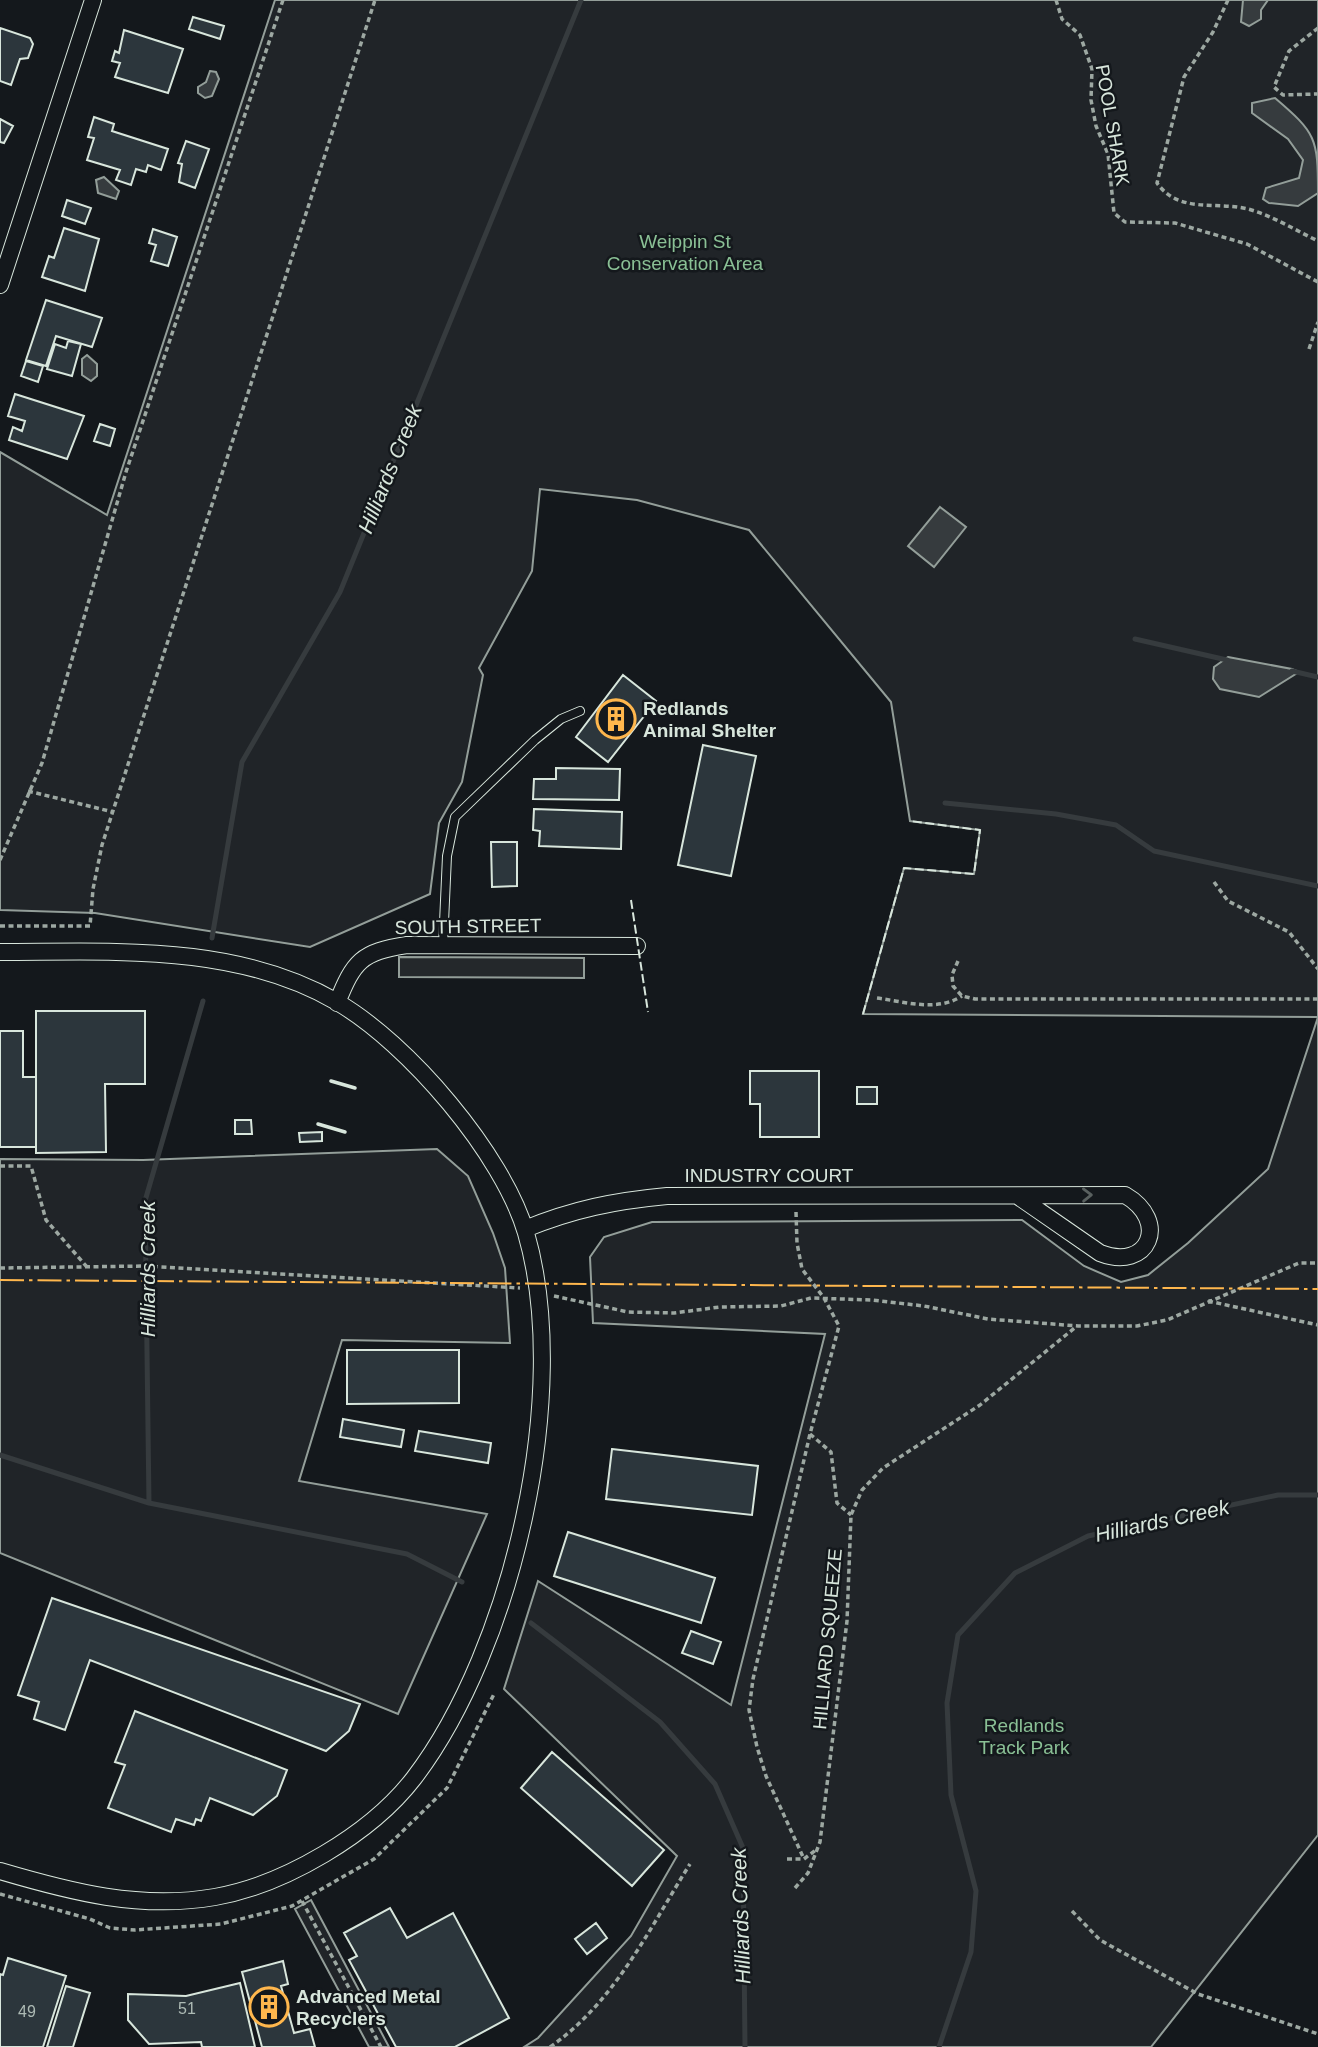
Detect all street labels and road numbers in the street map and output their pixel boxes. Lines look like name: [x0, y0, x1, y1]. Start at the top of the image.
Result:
street label: POOL SHARK: [1092, 63, 1134, 188]
street label: SOUTH STREET: [394, 915, 542, 938]
street label: INDUSTRY COURT: [685, 1165, 854, 1186]
street label: HILLIARD SQUEEZE: [809, 1548, 846, 1730]

